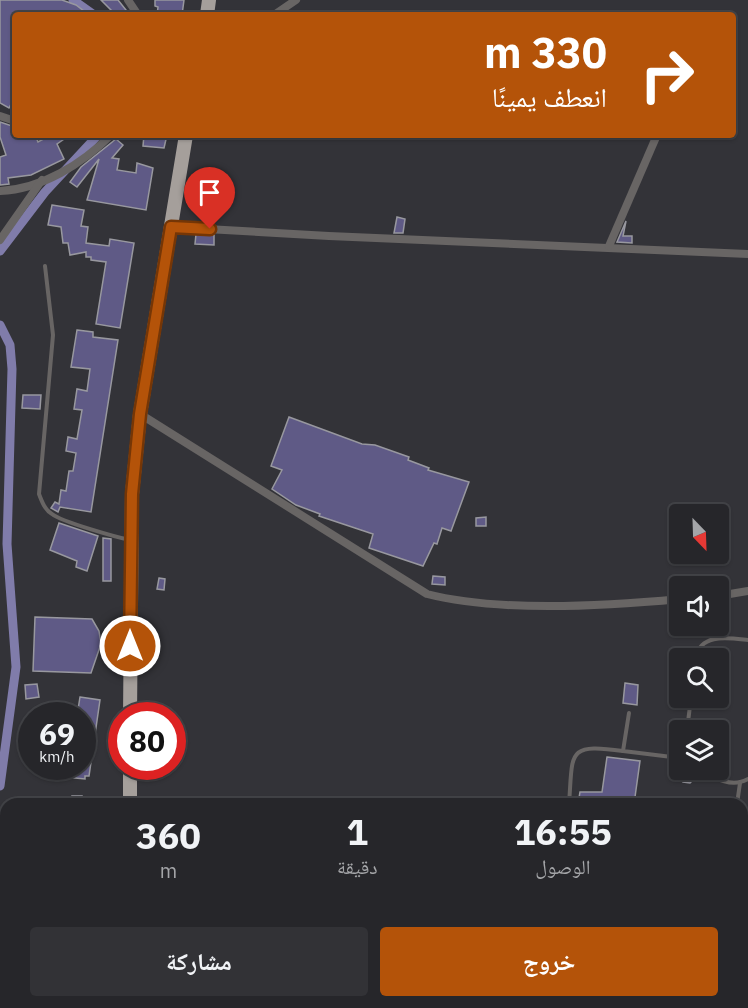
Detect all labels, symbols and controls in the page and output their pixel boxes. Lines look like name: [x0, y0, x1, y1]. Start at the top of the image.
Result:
text: 330 m: [484, 25, 607, 80]
icon: right: [628, 36, 706, 114]
text: انعطف يمينًا: [492, 79, 607, 114]
pin: [184, 167, 235, 229]
icon: arrive: [193, 176, 226, 209]
north arrow: [669, 504, 729, 564]
map controls: [669, 504, 729, 780]
button: sound: [669, 576, 729, 636]
position arrow: [98, 614, 162, 678]
button: search: [669, 648, 729, 708]
speed limit sign: 80: [108, 702, 186, 780]
text: 69: [39, 714, 75, 753]
button: layers: [669, 720, 729, 780]
text: km/h: [39, 747, 75, 766]
text: 1: [346, 808, 368, 855]
text: 16:55: [514, 808, 612, 855]
text: 360: [136, 812, 201, 859]
text: دقيقة: [337, 853, 378, 880]
text: الوصول: [535, 853, 590, 880]
text: m: [160, 857, 177, 884]
button: مشاركة: [30, 927, 368, 996]
button: خروج: [380, 927, 718, 996]

